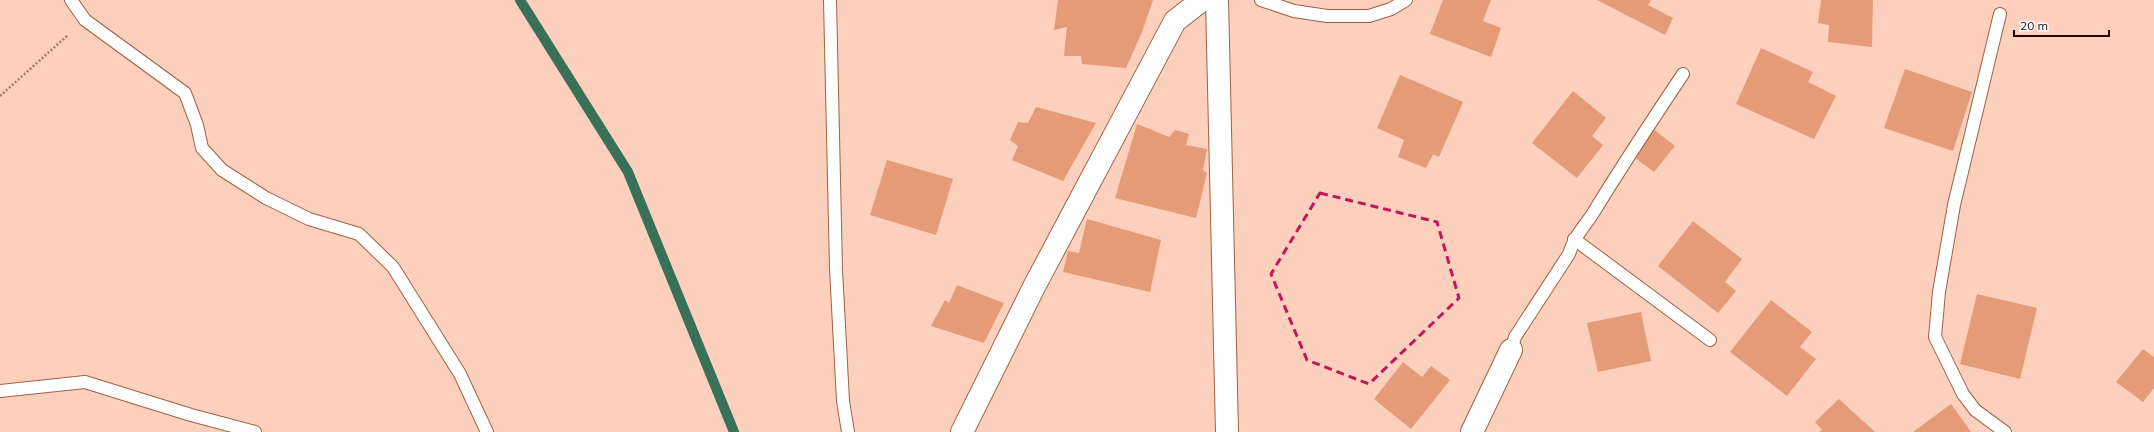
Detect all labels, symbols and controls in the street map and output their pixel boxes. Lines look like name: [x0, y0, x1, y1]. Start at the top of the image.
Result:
scale bar: [2014, 12, 2109, 38]
text: 20 m: [2020, 18, 2048, 33]

